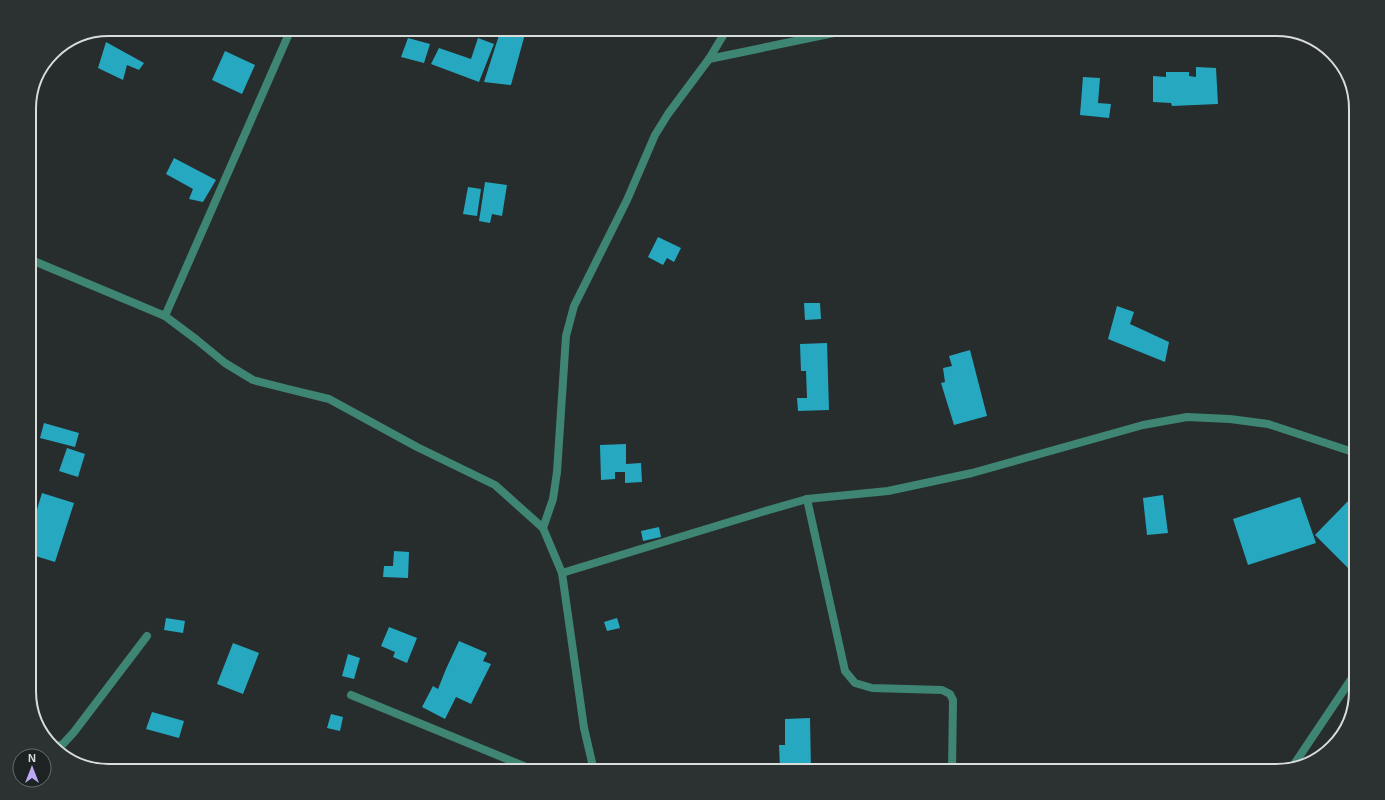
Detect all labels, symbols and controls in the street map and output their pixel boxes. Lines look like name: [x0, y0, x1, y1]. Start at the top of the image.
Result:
north arrow: [12, 748, 52, 788]
text: N: [28, 752, 36, 764]

